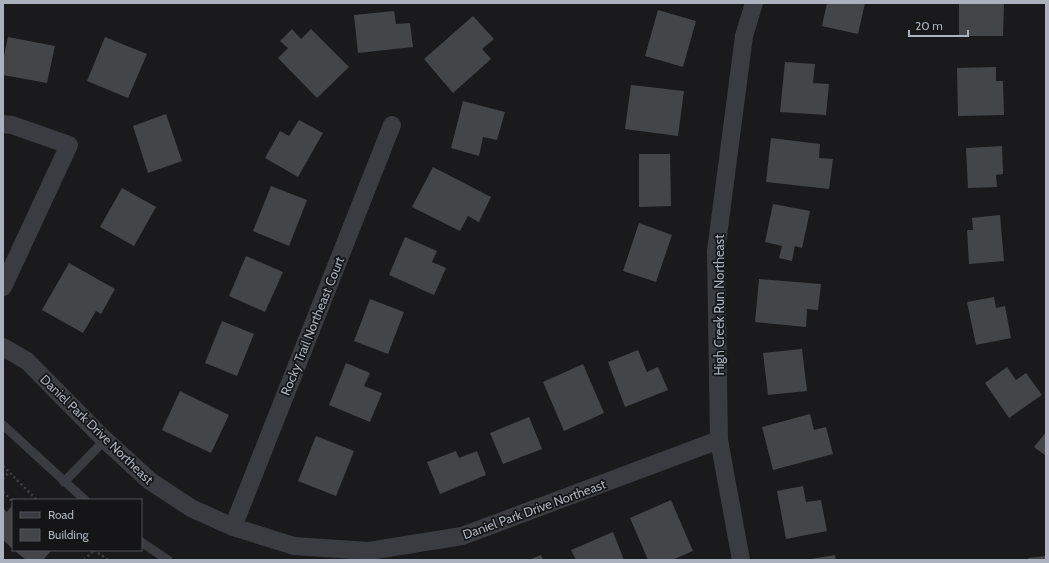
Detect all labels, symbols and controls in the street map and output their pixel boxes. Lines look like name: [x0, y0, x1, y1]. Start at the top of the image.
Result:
scale bar: [909, 12, 968, 38]
text: 20 m: [915, 18, 943, 33]
street label: High Creek Run Northeast: [711, 234, 727, 376]
street label: Rocky Trail Northeast Court: [277, 254, 347, 398]
street label: Daniel Park Drive Northeast: [37, 371, 157, 488]
street label: Daniel Park Drive Northeast: [460, 475, 608, 542]
legend: [12, 499, 142, 551]
text: Road: [48, 507, 74, 522]
text: Building: [48, 527, 90, 542]

